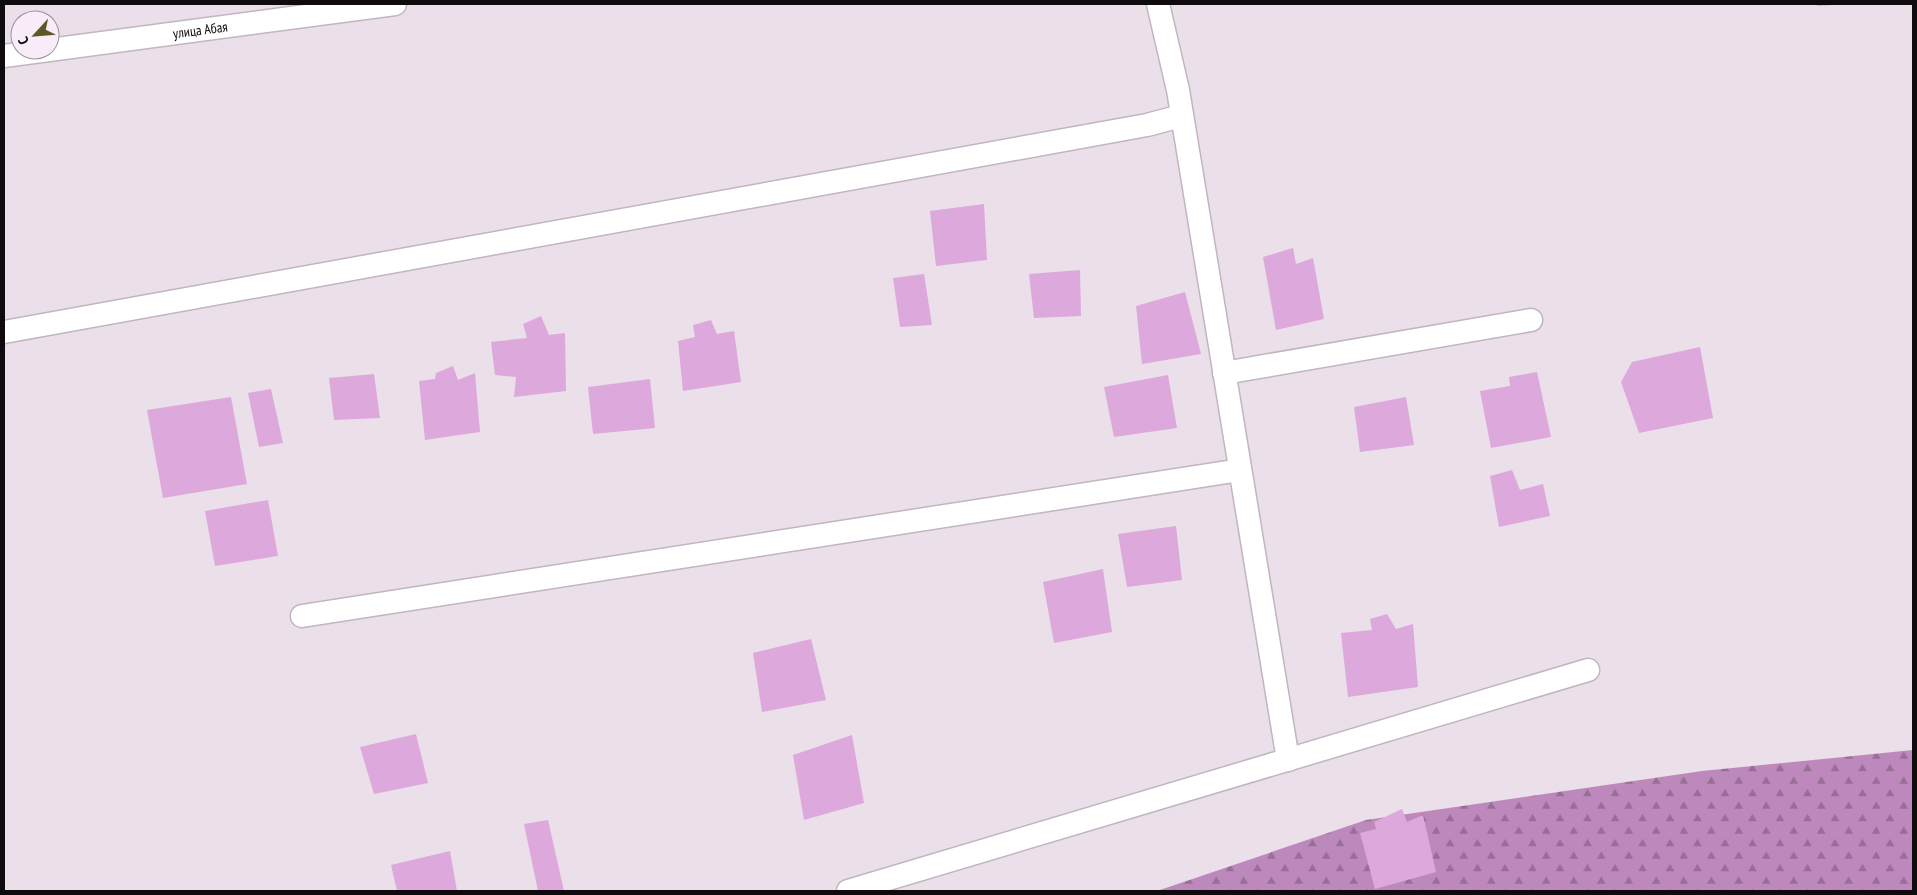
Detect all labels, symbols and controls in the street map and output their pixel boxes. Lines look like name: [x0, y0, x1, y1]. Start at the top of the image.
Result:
north arrow: [10, 10, 60, 60]
street label: улица Абая: [172, 17, 229, 42]
text: С: [14, 33, 33, 48]

